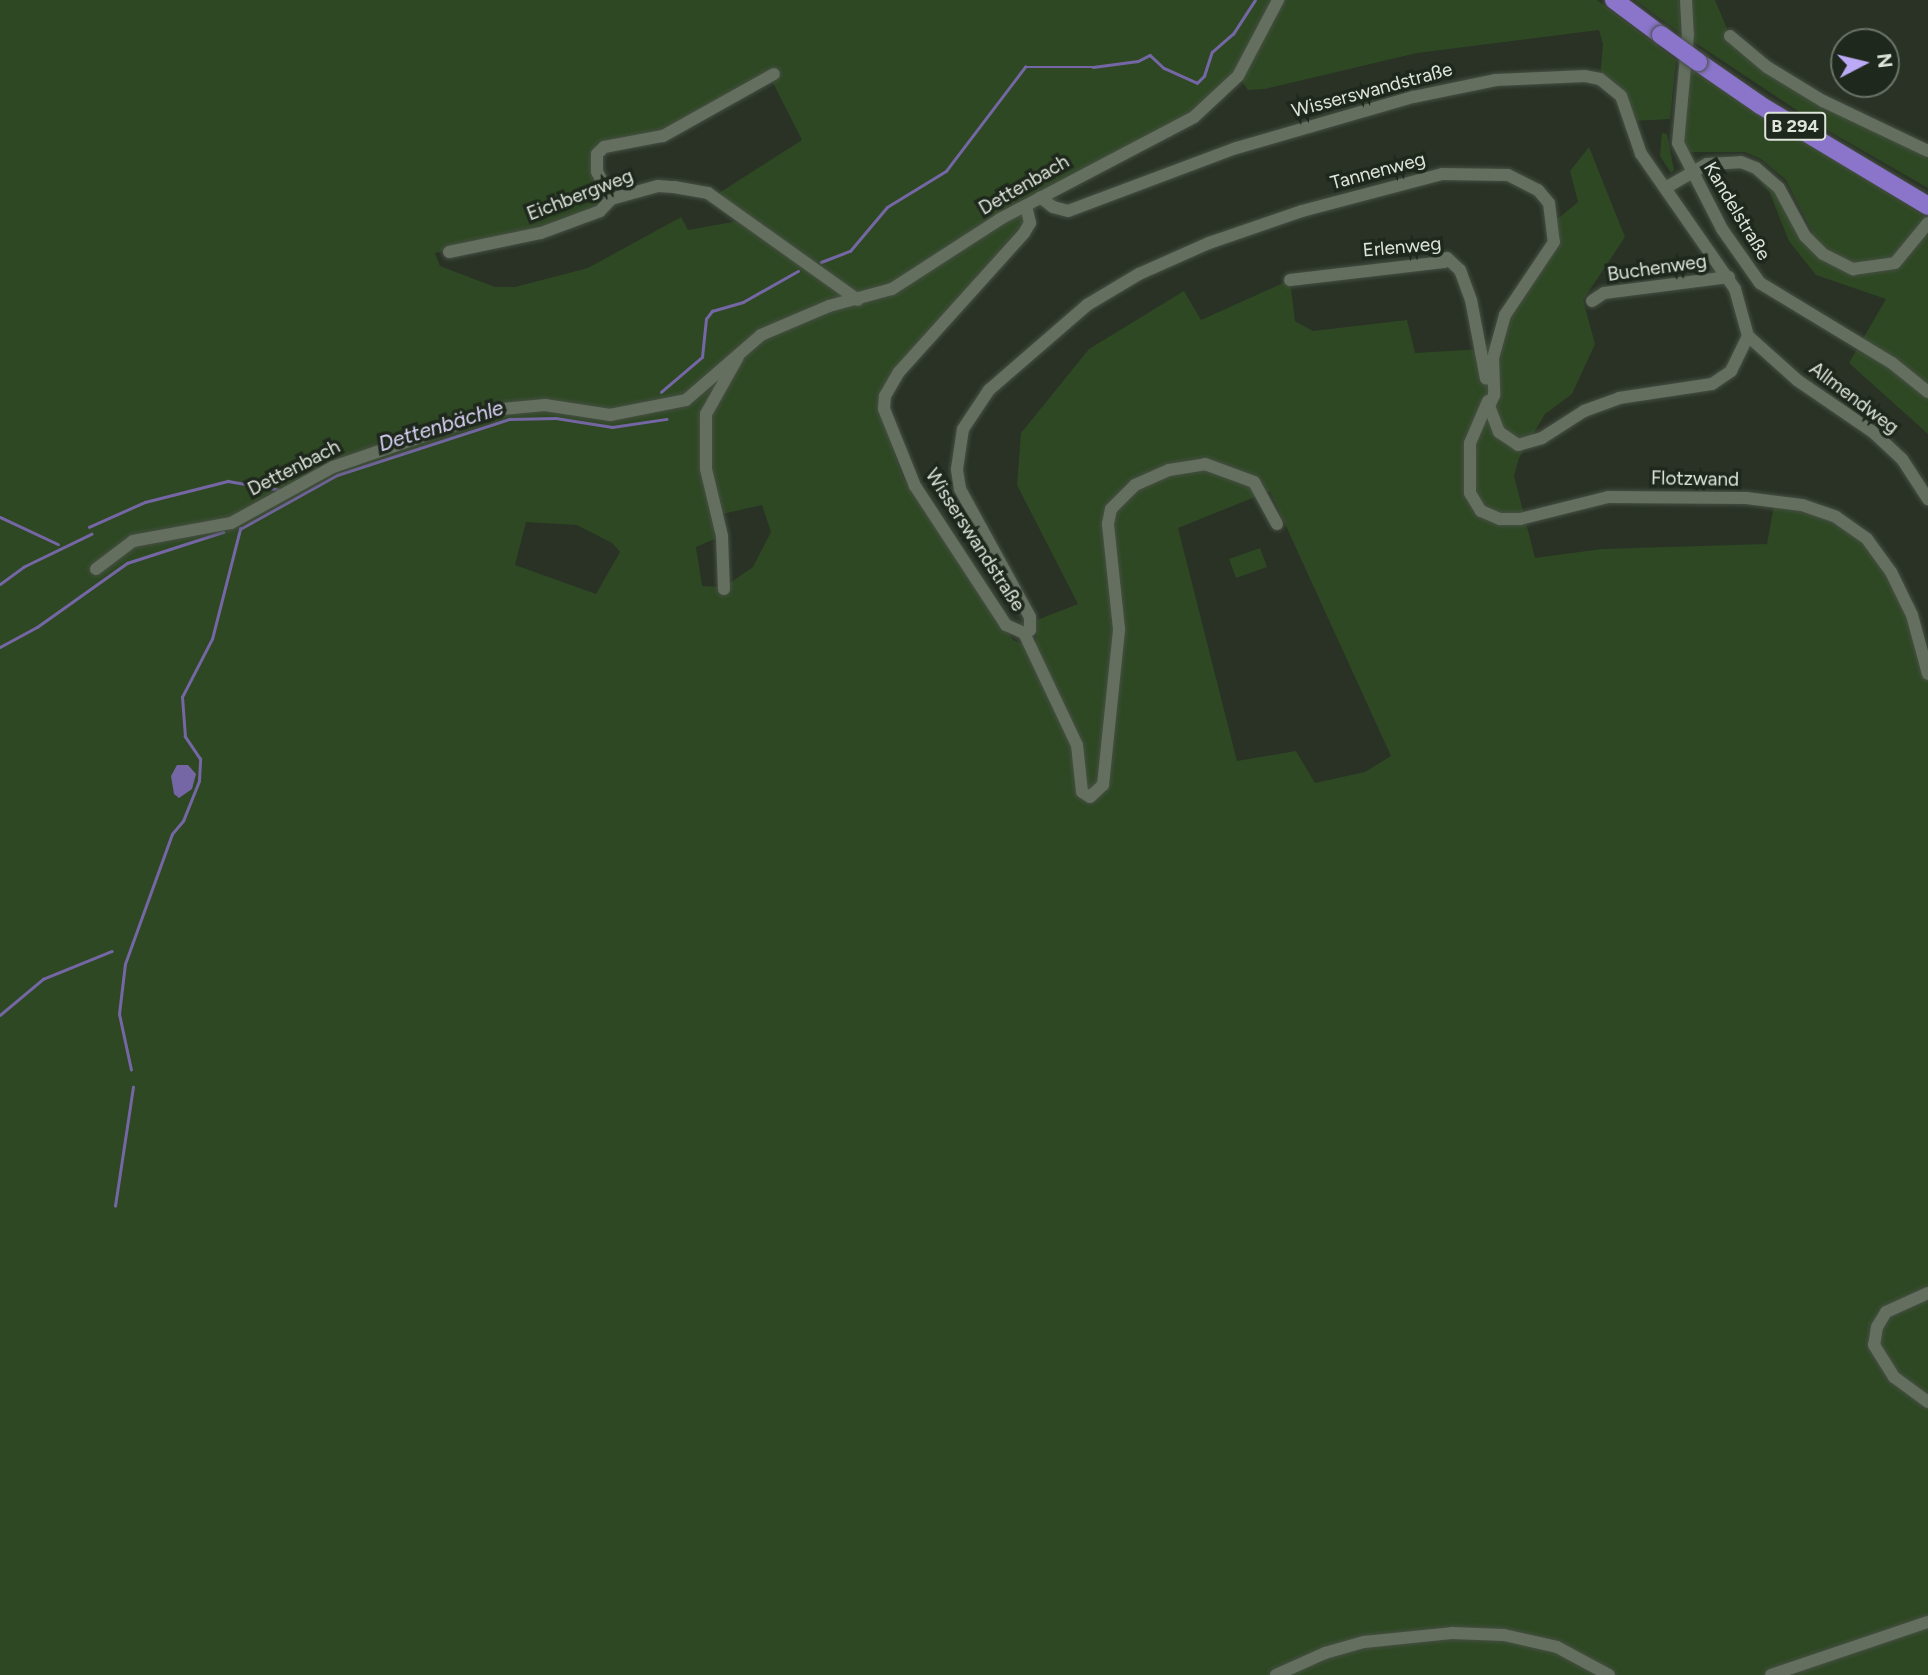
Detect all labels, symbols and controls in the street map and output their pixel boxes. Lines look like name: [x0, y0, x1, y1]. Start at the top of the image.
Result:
north arrow: [1830, 28, 1900, 98]
text: N: [1872, 52, 1897, 69]
street label: Wisserswandstraße: [1289, 58, 1455, 122]
road number: B 294: [1764, 112, 1826, 140]
street label: Tannenweg: [1328, 147, 1428, 195]
street label: Dettenbach: [975, 150, 1073, 220]
street label: Kandelstraße: [1699, 158, 1775, 264]
street label: Eichbergweg: [524, 164, 636, 226]
street label: Erlenweg: [1362, 232, 1442, 262]
street label: Buchenweg: [1606, 250, 1708, 286]
street label: Allmendweg: [1805, 357, 1903, 439]
water label: Dettenbächle: [375, 395, 507, 457]
street label: Dettenbach: [244, 435, 344, 501]
street label: Wisserswandstraße: [920, 464, 1030, 616]
street label: Flotzwand: [1651, 467, 1739, 491]

